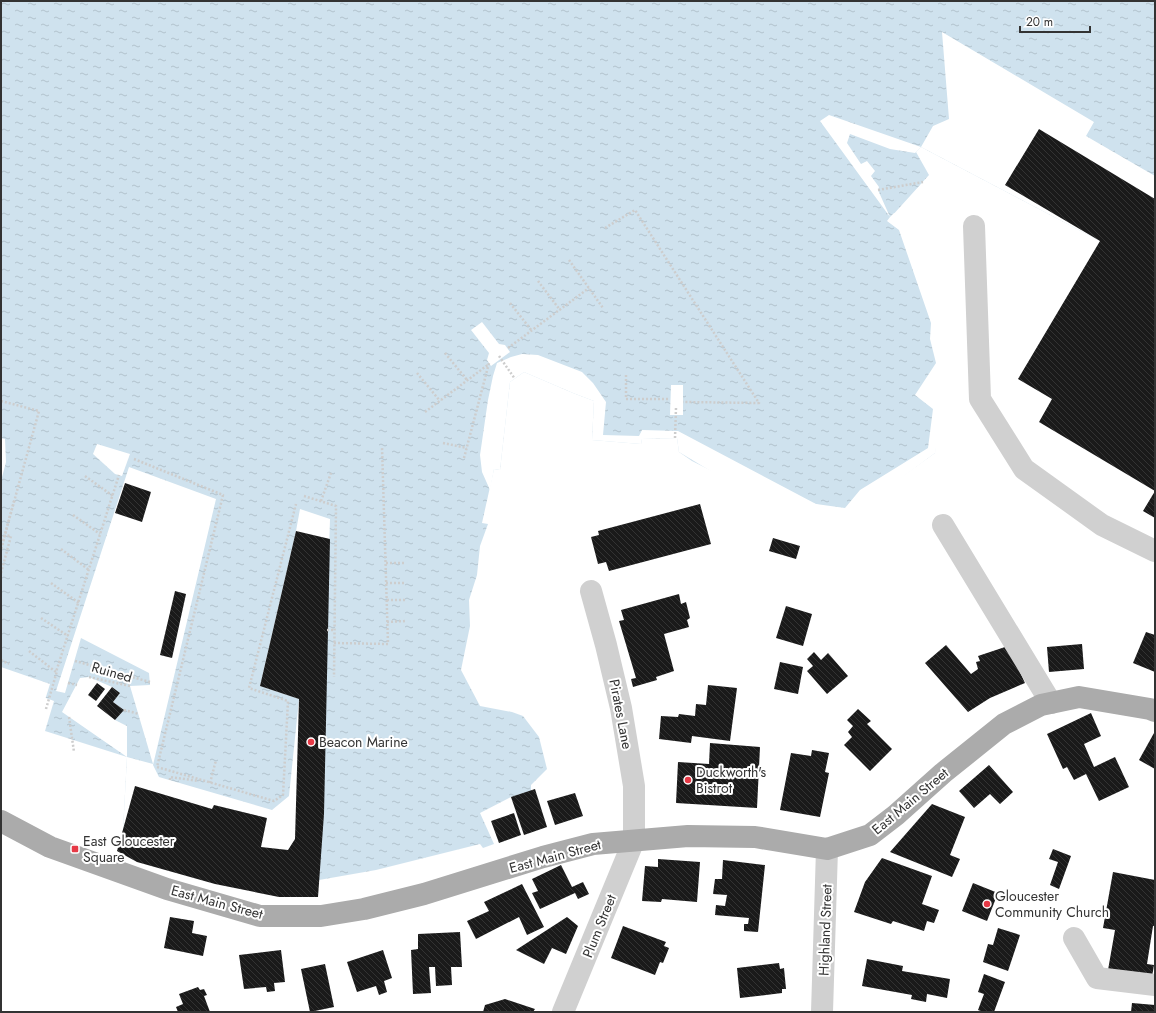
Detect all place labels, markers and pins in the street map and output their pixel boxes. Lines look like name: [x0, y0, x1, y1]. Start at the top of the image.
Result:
place label: Beacon Marine: [319, 732, 408, 752]
marker: Beacon Marine: [306, 737, 316, 747]
place label: Duckworth's Bistrot: [696, 762, 767, 798]
marker: Duckworth's Bistrot: [683, 775, 693, 785]
place label: East Gloucester Square: [83, 831, 175, 867]
marker: East Gloucester Square: [70, 844, 80, 854]
place label: Gloucester Community Church: [995, 886, 1109, 922]
marker: Gloucester Community Church: [982, 899, 992, 909]

